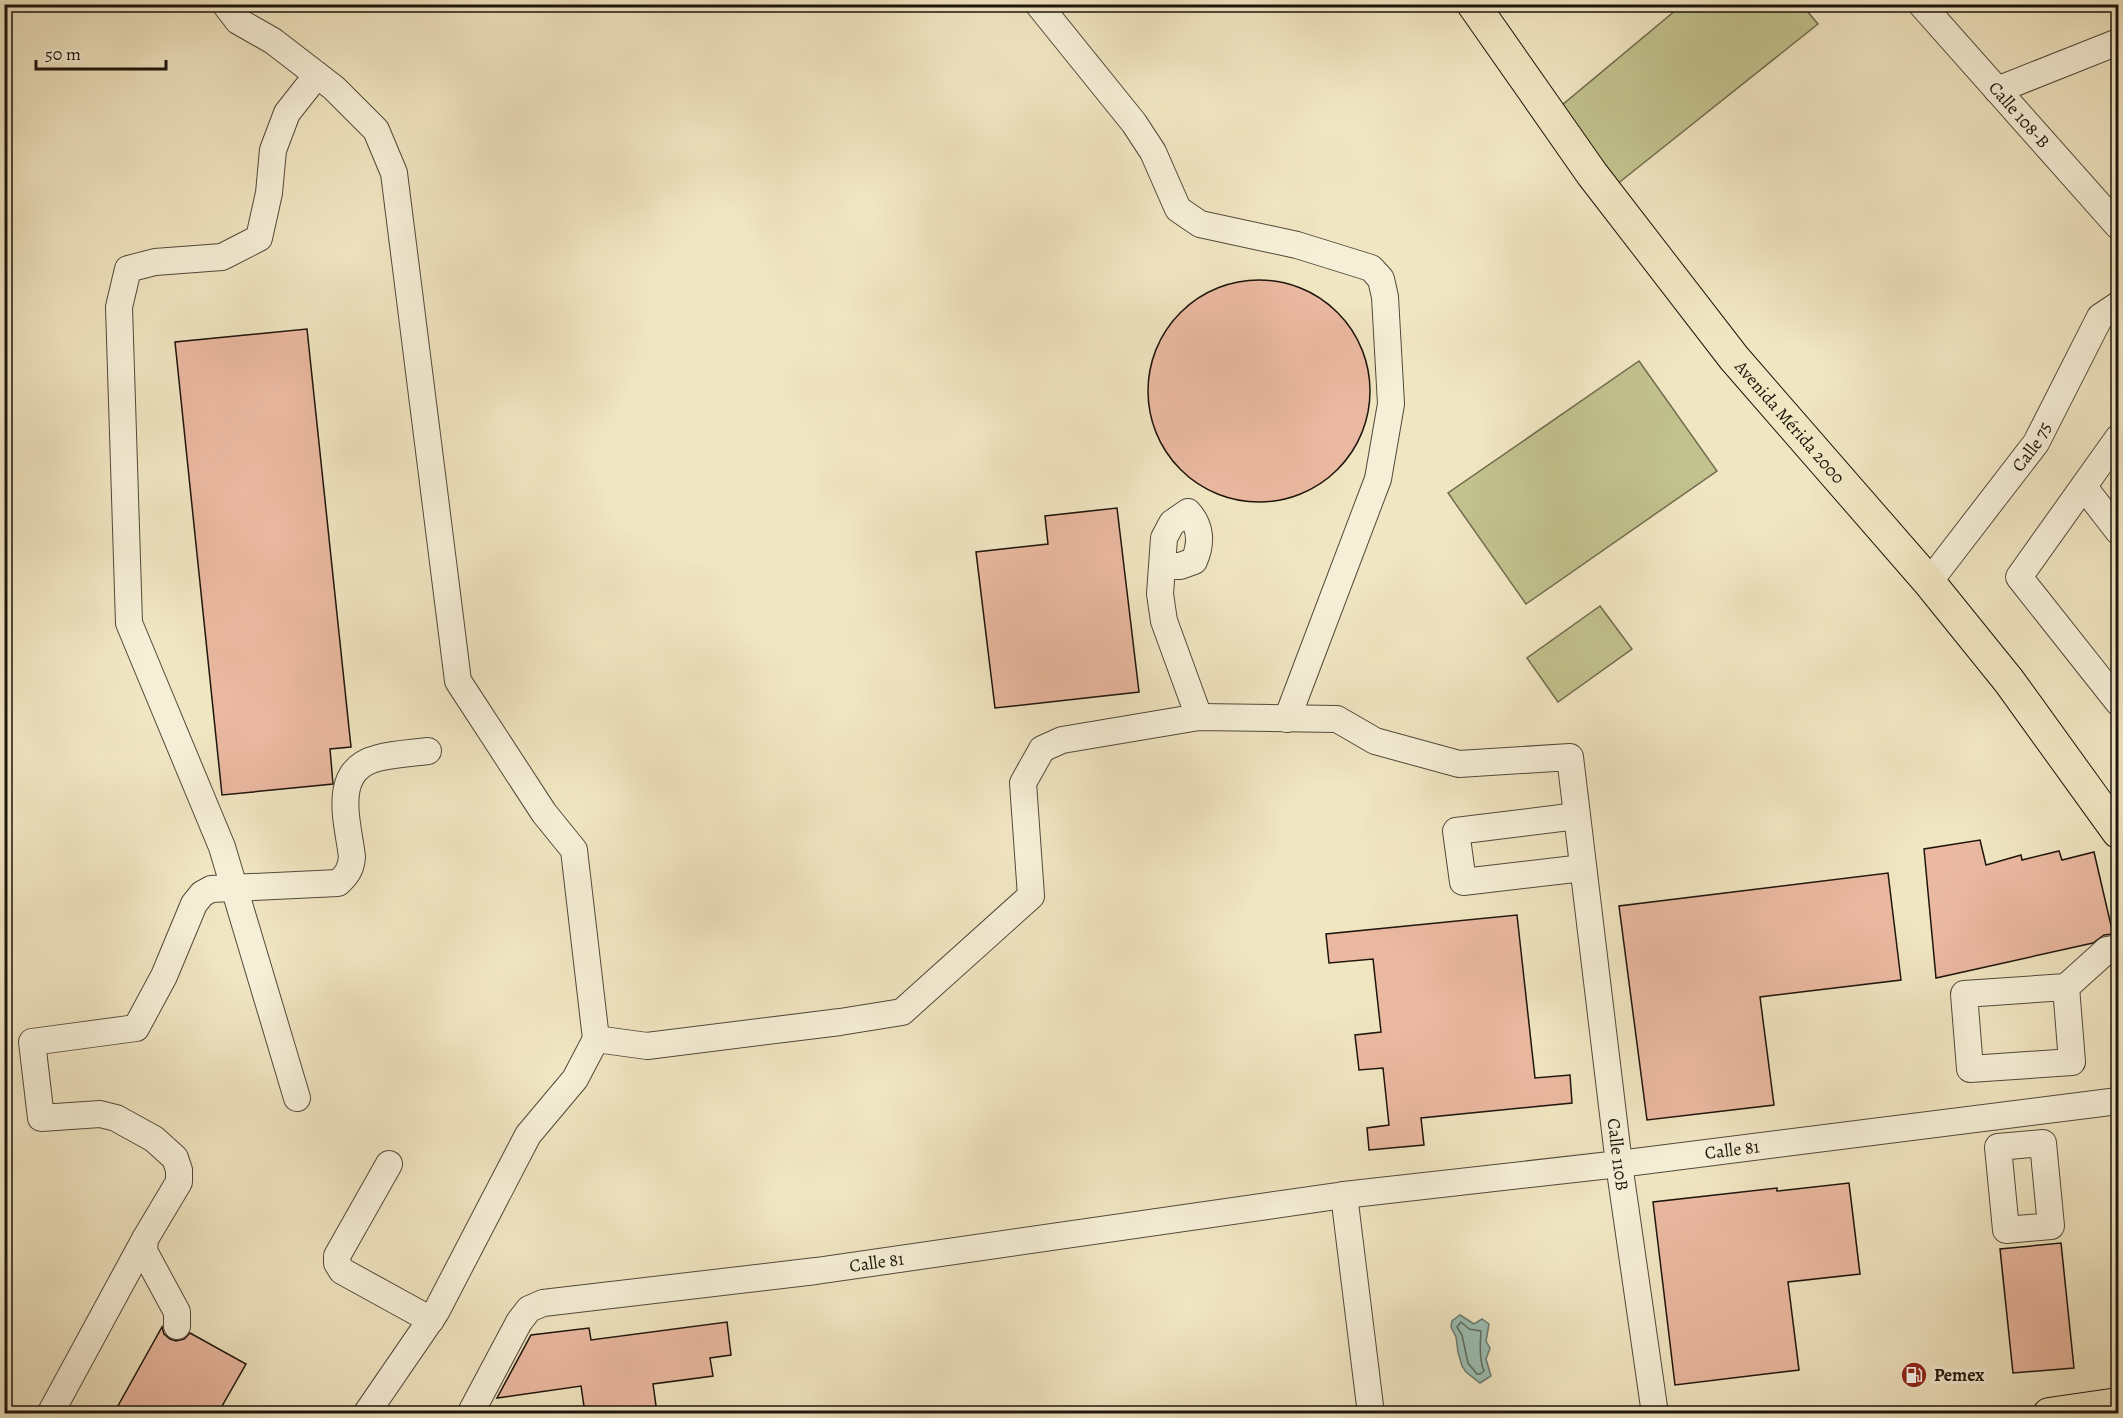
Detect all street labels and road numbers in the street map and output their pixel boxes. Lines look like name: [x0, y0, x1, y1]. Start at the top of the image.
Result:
street label: Calle 108-B: [1983, 76, 2055, 153]
street label: Avenida Mérida 2000: [1729, 354, 1850, 489]
street label: Calle 75: [2006, 418, 2057, 477]
street label: Calle 110B: [1602, 1117, 1635, 1192]
street label: Calle 81: [1703, 1134, 1761, 1165]
street label: Calle 81: [848, 1246, 906, 1278]

